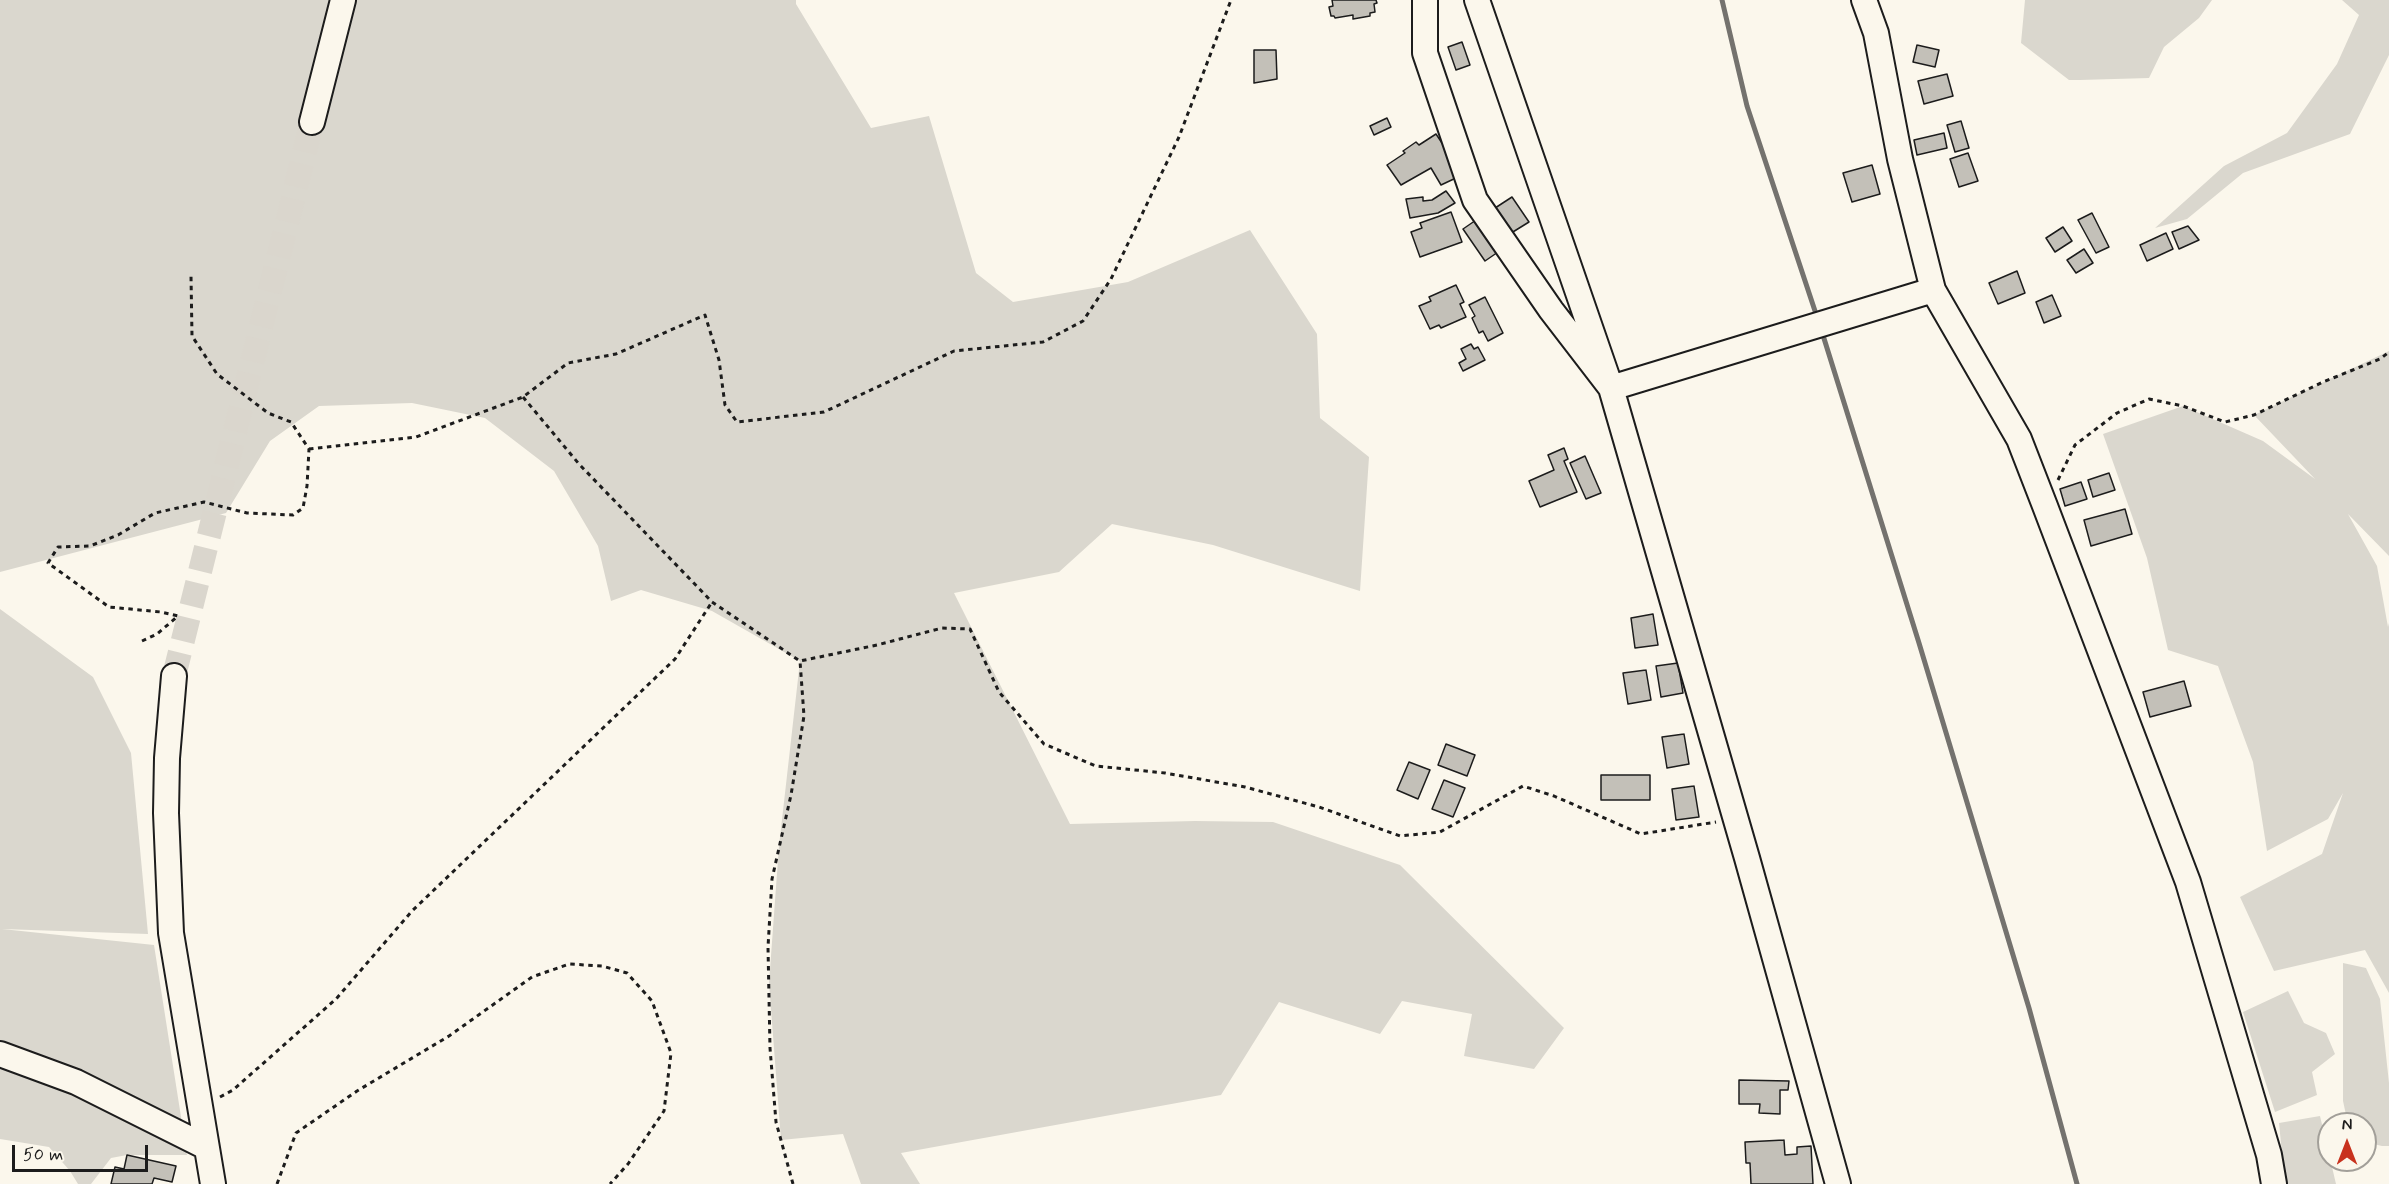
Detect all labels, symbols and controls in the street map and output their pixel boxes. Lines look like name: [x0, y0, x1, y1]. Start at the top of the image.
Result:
north arrow: [2317, 1112, 2377, 1172]
text: N: [2342, 1115, 2352, 1136]
scale bar: [15, 1133, 152, 1171]
text: 50 m: [23, 1143, 63, 1167]

